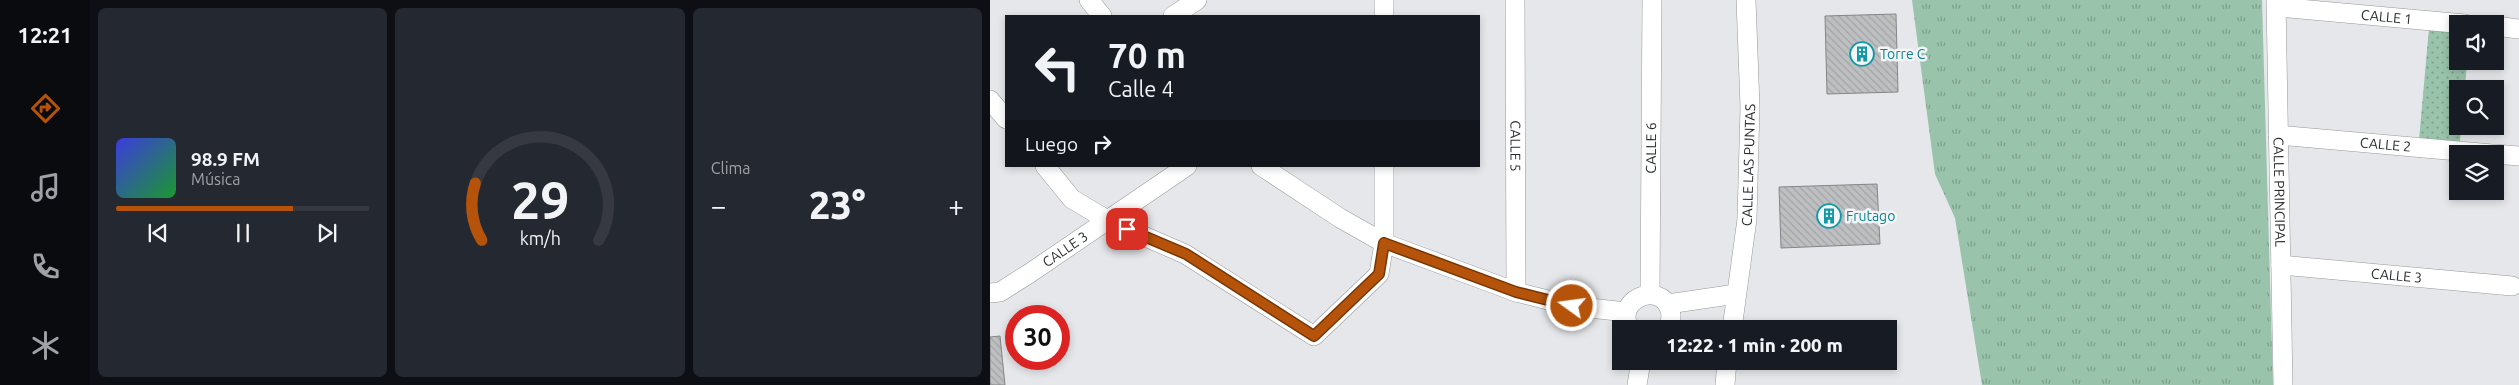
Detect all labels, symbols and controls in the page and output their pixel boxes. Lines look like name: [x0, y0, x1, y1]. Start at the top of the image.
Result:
street label: CALLE 1: [2360, 7, 2413, 27]
map controls: [2449, 15, 2504, 200]
button: sound: [2449, 15, 2504, 70]
text: 12:21: [17, 22, 73, 47]
icon: left: [1025, 35, 1090, 100]
text: 70 m: [1108, 35, 1186, 75]
building icon: Torre C: [1849, 41, 1875, 67]
place label: Torre C: [1880, 46, 1926, 62]
text: Calle 4: [1108, 76, 1174, 101]
button: search: [2449, 80, 2504, 135]
icon: directions: [28, 91, 63, 126]
street label: CALLE LAS PUNTAS: [1738, 104, 1758, 227]
street label: CALLE 5: [1507, 120, 1524, 172]
street label: CALLE 6: [1643, 122, 1659, 174]
icon: right: [1088, 130, 1116, 158]
text: Luego: [1025, 133, 1078, 155]
street label: CALLE 2: [2359, 134, 2412, 155]
street label: CALLE PRINCIPAL: [2270, 137, 2288, 247]
button: layers: [2449, 145, 2504, 200]
text: 98.9 FM: [191, 148, 260, 170]
text: Clima: [711, 159, 751, 177]
icon: music: [28, 170, 63, 205]
text: Música: [191, 170, 241, 188]
text: 29: [511, 171, 569, 229]
text: 23°: [809, 184, 866, 226]
text: −: [711, 190, 726, 221]
text: +: [948, 190, 964, 221]
building icon: Frutago: [1816, 203, 1842, 229]
pin: [1106, 208, 1148, 250]
place label: Frutago: [1846, 208, 1895, 224]
icon: arrive: [1113, 215, 1141, 243]
icon: previous: [144, 219, 172, 247]
icon: pause: [229, 219, 257, 247]
icon: next: [313, 219, 341, 247]
text: km/h: [519, 228, 561, 248]
street label: CALLE 3: [1039, 228, 1091, 270]
icon: phone: [28, 249, 63, 284]
street label: CALLE 3: [2370, 265, 2423, 286]
position arrow: [1545, 279, 1597, 331]
speed limit sign: 30: [1005, 305, 1070, 370]
icon: climate: [28, 328, 63, 363]
text: 12:22 · 1 min · 200 m: [1666, 334, 1843, 356]

